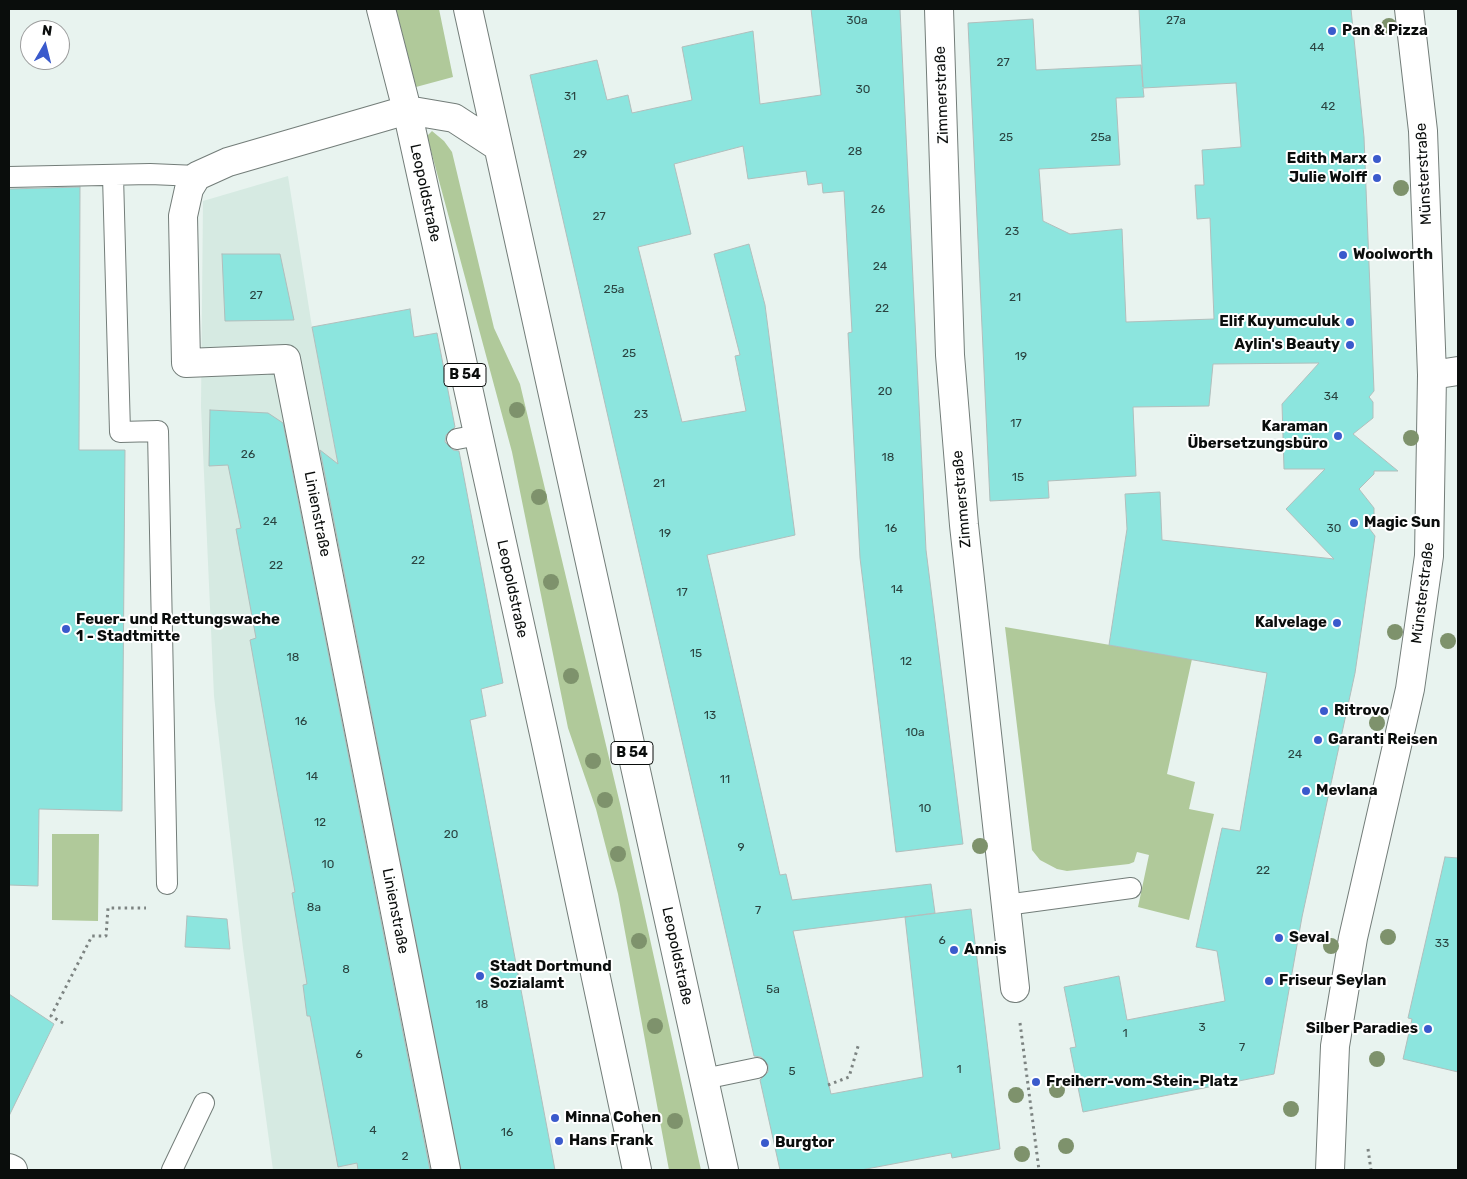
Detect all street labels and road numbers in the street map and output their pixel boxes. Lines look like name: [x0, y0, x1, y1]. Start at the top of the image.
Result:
street label: Zimmerstraße: [931, 46, 953, 144]
street label: Münsterstraße: [1412, 122, 1436, 226]
street label: Leopoldstraße: [406, 142, 444, 244]
road number: B 54: [444, 364, 486, 386]
street label: Zimmerstraße: [949, 449, 975, 549]
street label: Linienstraße: [300, 470, 334, 558]
street label: Leopoldstraße: [493, 538, 531, 640]
street label: Münsterstraße: [1408, 541, 1438, 645]
road number: B 54: [611, 741, 653, 764]
street label: Linienstraße: [378, 867, 412, 955]
street label: Leopoldstraße: [658, 905, 696, 1007]

